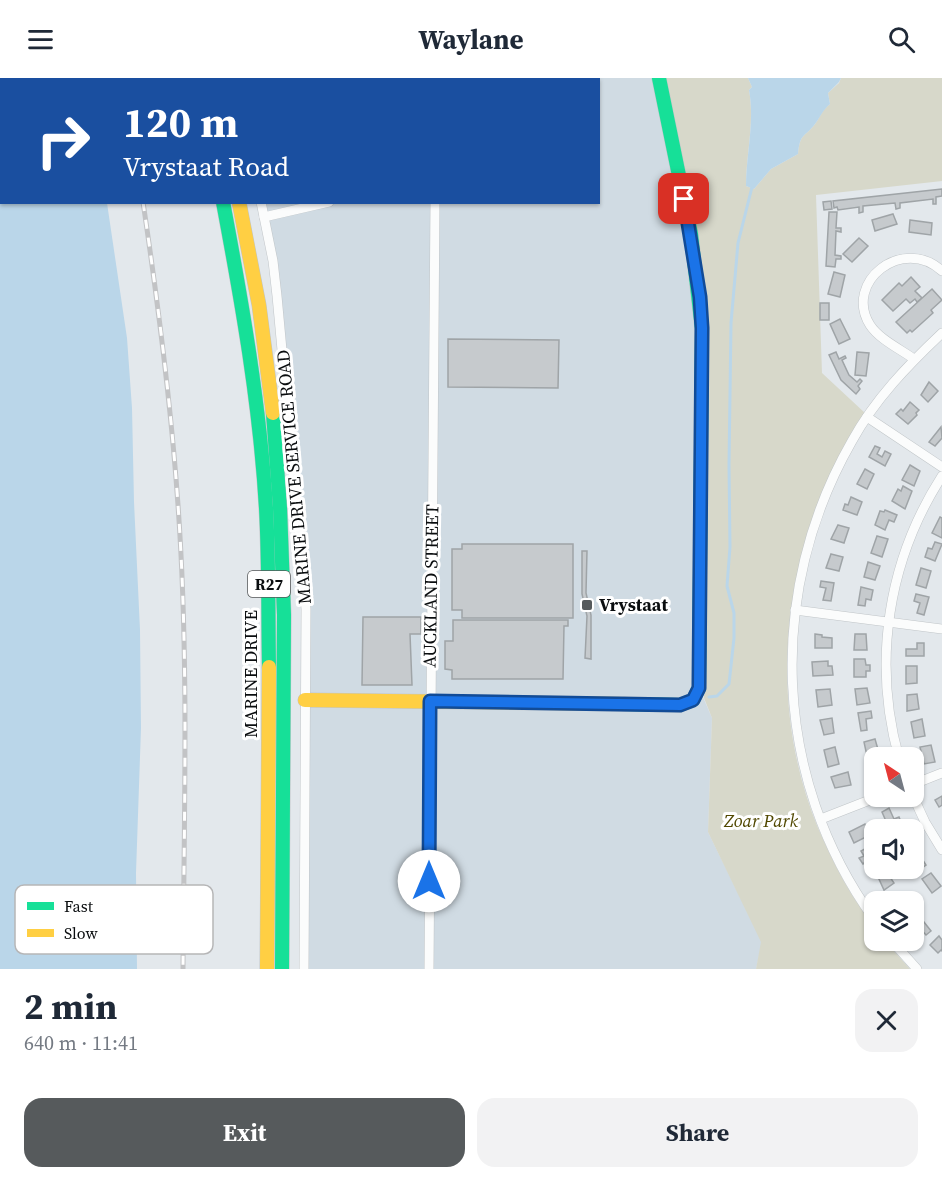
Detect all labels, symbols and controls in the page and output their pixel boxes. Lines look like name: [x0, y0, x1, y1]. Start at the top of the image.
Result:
text: Waylane: [418, 21, 524, 58]
icon: menu: [24, 23, 57, 56]
icon: search: [885, 23, 918, 56]
text: 120 m: [123, 93, 238, 151]
icon: right: [24, 102, 102, 180]
text: Vrystaat Road: [123, 148, 289, 185]
pin: [658, 173, 709, 224]
icon: arrive: [667, 182, 700, 215]
street label: MARINE DRIVE SERVICE ROAD: [270, 349, 317, 605]
street label: AUCKLAND STREET: [417, 504, 444, 668]
road number: R27: [248, 571, 290, 597]
place label: Vrystaat: [599, 592, 668, 617]
marker: Vrystaat: [580, 598, 594, 612]
street label: MARINE DRIVE: [238, 610, 263, 738]
north arrow: [864, 747, 924, 807]
map controls: [864, 747, 924, 951]
park label: Zoar Park: [723, 808, 798, 833]
button: sound: [864, 819, 924, 879]
position arrow: [397, 849, 461, 913]
legend: [15, 885, 213, 954]
button: layers: [864, 891, 924, 951]
text: Fast: [64, 895, 94, 917]
text: Slow: [64, 922, 99, 944]
text: 2 min: [24, 982, 117, 1031]
button: close: [855, 989, 918, 1052]
text: 640 m · 11:41: [24, 1029, 138, 1057]
button: Exit: [24, 1098, 465, 1167]
button: Share: [477, 1098, 918, 1167]

